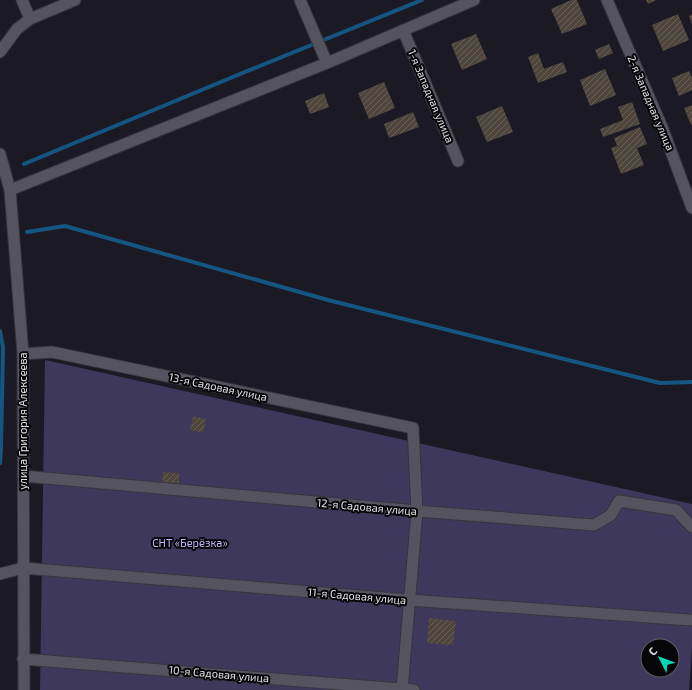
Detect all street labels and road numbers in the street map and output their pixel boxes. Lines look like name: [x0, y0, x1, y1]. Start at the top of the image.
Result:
street label: 1-я Западная улица: [405, 47, 457, 145]
street label: 2-я Западная улица: [625, 53, 677, 153]
street label: улица Григория Алексеева: [16, 352, 30, 490]
street label: 13-я Садовая улица: [168, 370, 268, 404]
street label: 12-я Садовая улица: [316, 496, 418, 518]
street label: 11-я Садовая улица: [307, 585, 407, 607]
street label: 10-я Садовая улица: [168, 663, 270, 685]

